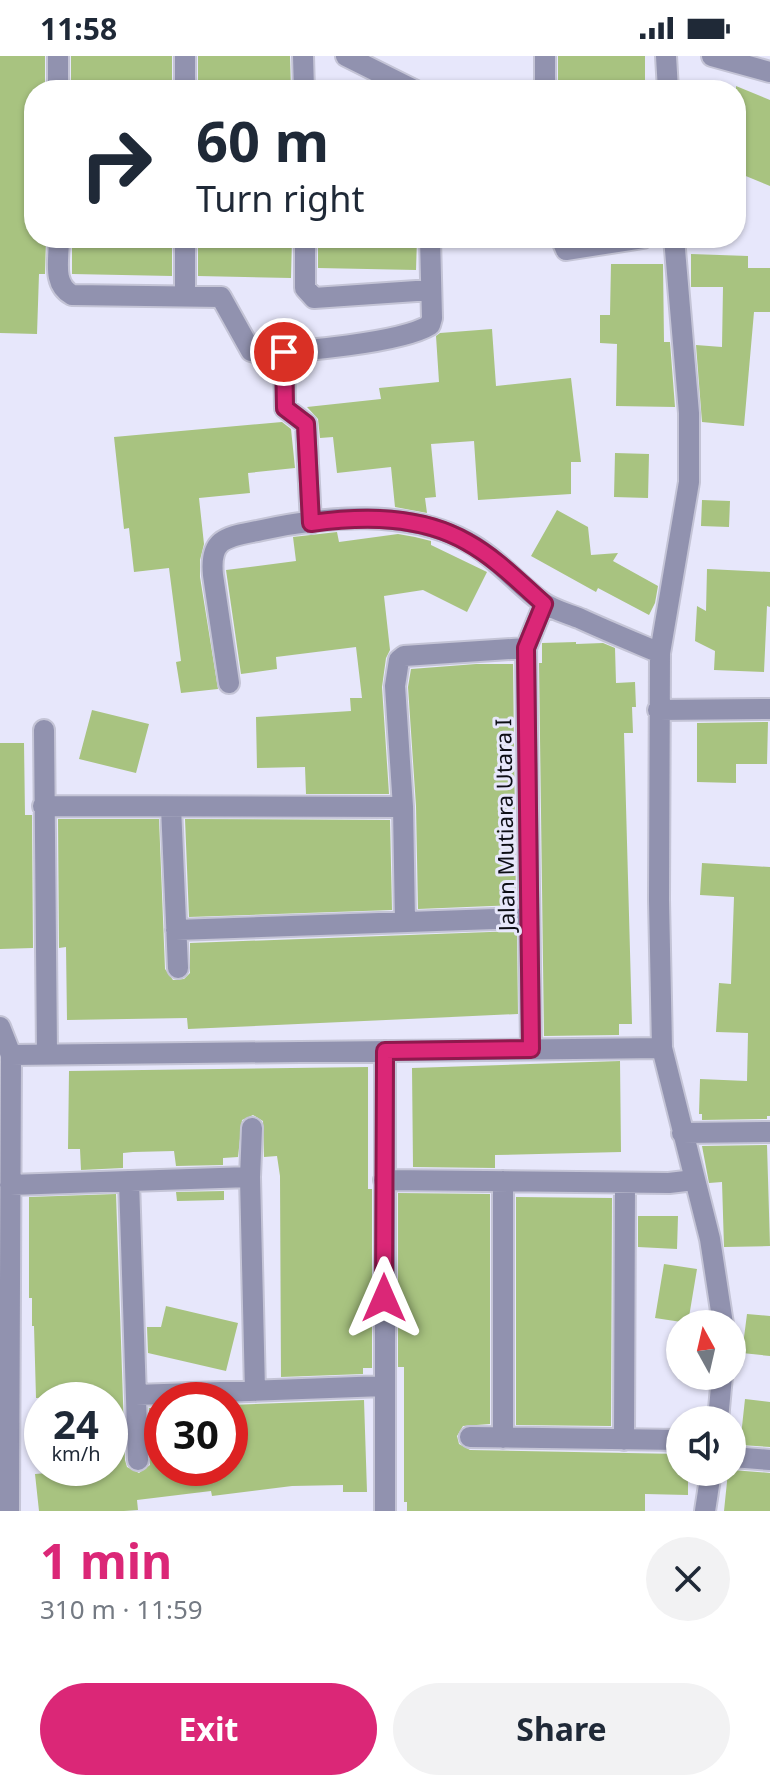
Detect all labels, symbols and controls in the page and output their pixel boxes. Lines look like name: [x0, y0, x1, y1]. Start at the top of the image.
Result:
text: 11:58: [40, 8, 117, 49]
text: 60 m: [196, 102, 329, 178]
icon: right: [64, 112, 168, 216]
text: Turn right: [196, 174, 364, 223]
pin: [250, 318, 318, 386]
icon: arrive: [262, 330, 306, 374]
street label: Jalan Mutiara Utara I: [487, 719, 521, 933]
position arrow: [342, 1256, 426, 1340]
north arrow: [666, 1310, 746, 1390]
map controls: [666, 1310, 746, 1486]
speed limit sign: 30: [144, 1382, 248, 1486]
text: 24: [53, 1396, 99, 1451]
button: sound: [666, 1406, 746, 1486]
text: km/h: [51, 1440, 101, 1467]
text: 1 min: [40, 1528, 172, 1593]
button: close: [646, 1537, 730, 1621]
text: 310 m · 11:59: [40, 1591, 203, 1627]
button: Exit: [40, 1683, 377, 1775]
button: Share: [393, 1683, 730, 1775]

